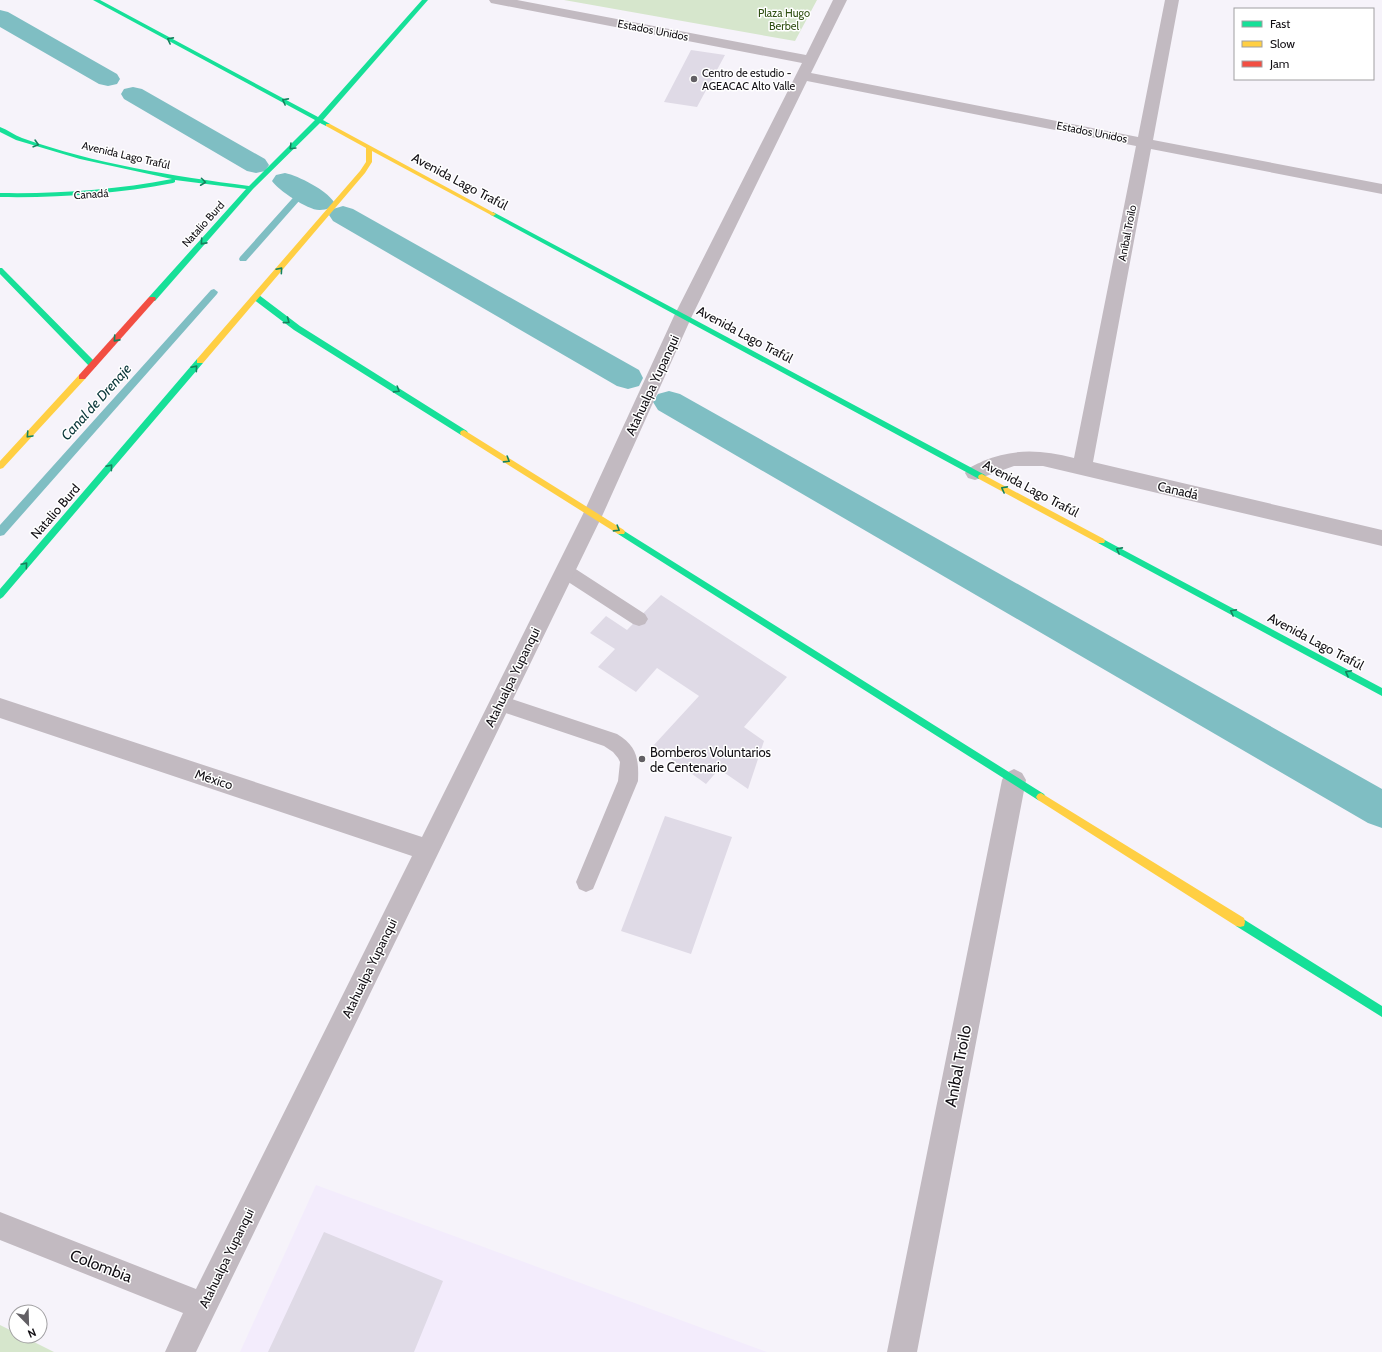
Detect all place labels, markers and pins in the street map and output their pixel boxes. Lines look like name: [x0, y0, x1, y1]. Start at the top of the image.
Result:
place label: Centro de estudio - AGEACAC Alto Valle: [702, 66, 796, 93]
marker: Centro de estudio - AGEACAC Alto Valle: [689, 74, 699, 84]
place label: Bomberos Voluntarios de Centenario: [650, 744, 772, 775]
marker: Bomberos Voluntarios de Centenario: [637, 754, 647, 764]

